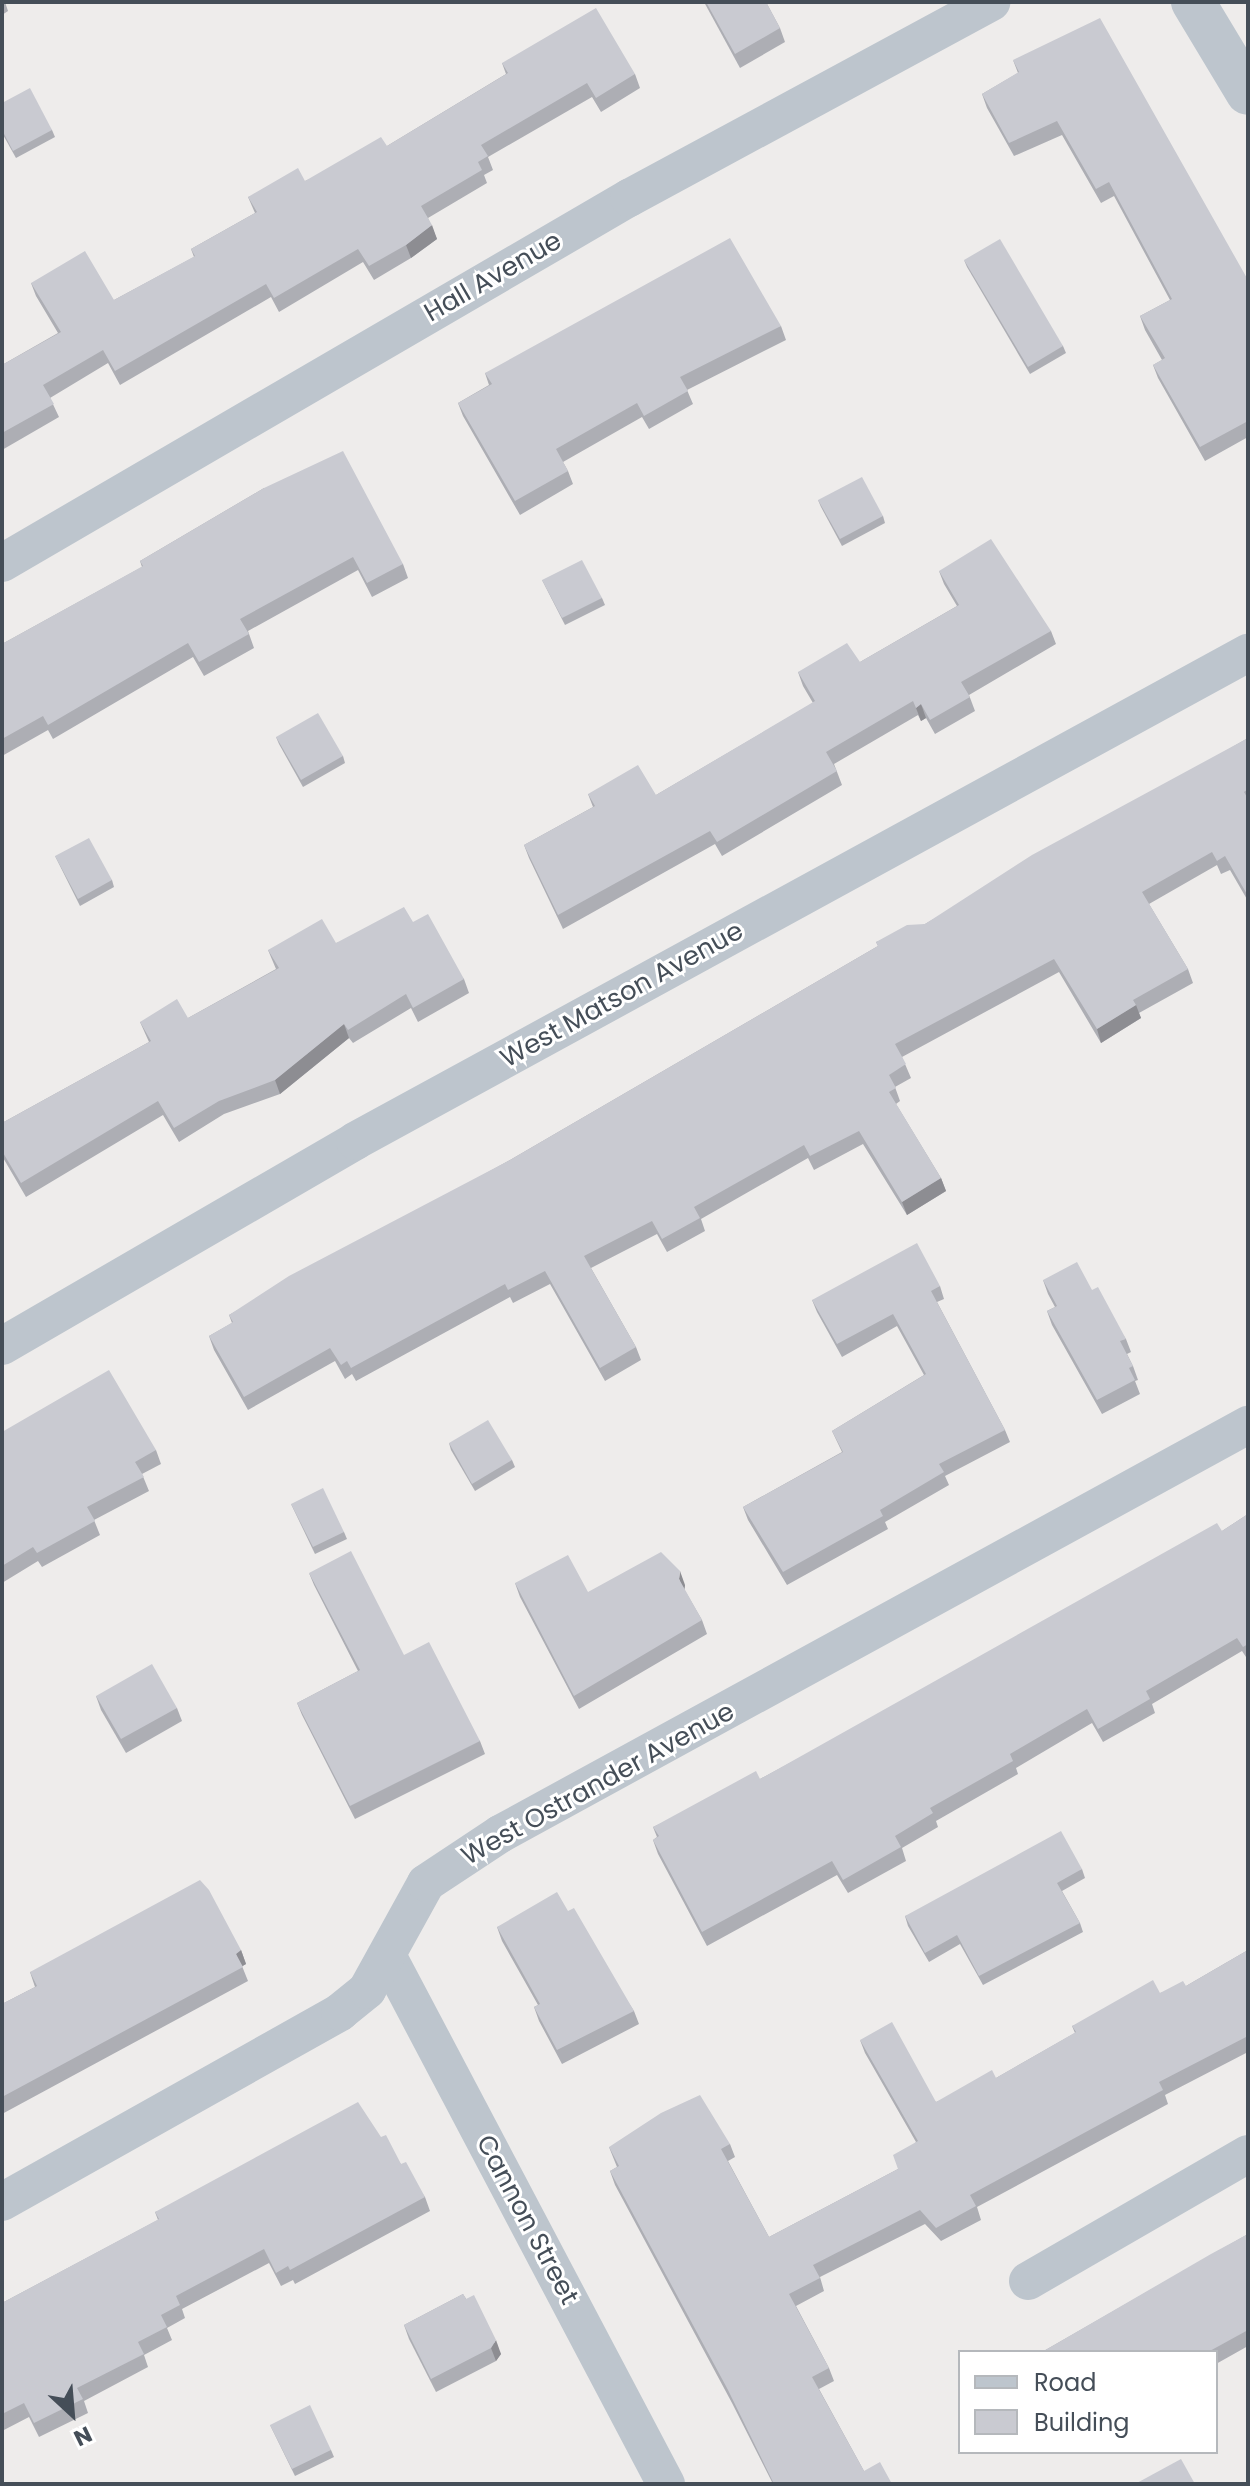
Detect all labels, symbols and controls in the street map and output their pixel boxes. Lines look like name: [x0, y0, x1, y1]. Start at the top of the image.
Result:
street label: Hall Avenue: [419, 225, 567, 329]
street label: West Matson Avenue: [495, 915, 749, 1075]
street label: West Ostrander Avenue: [456, 1696, 740, 1872]
street label: Cannon Street: [469, 2130, 585, 2310]
legend: [958, 2350, 1218, 2454]
text: Road: [1034, 2366, 1096, 2399]
north arrow: [32, 2374, 112, 2454]
text: Building: [1034, 2406, 1130, 2439]
text: N: [69, 2418, 97, 2454]

